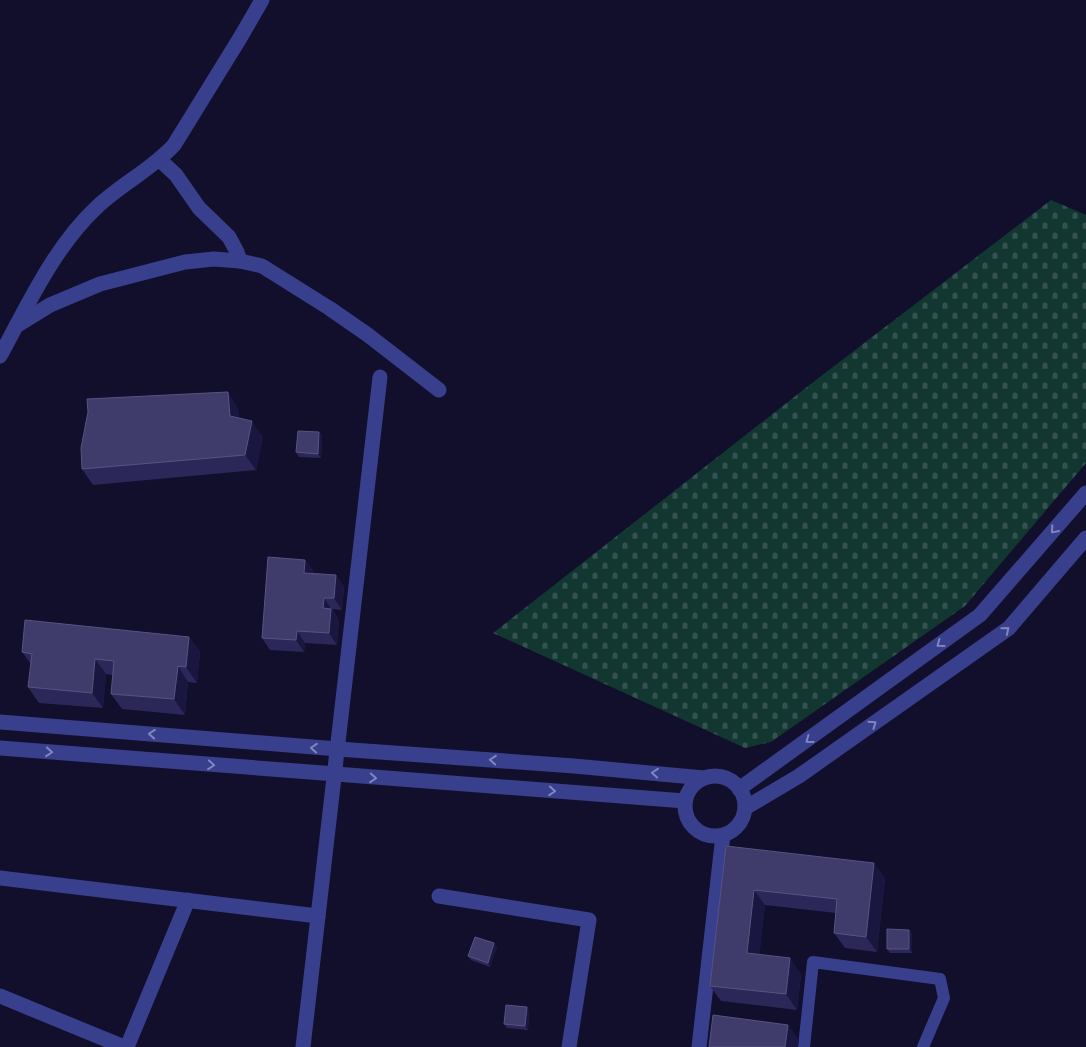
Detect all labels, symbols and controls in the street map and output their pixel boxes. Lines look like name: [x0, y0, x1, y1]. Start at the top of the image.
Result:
one-way arrow: [1051, 524, 1060, 533]
one-way arrow: [1000, 626, 1009, 635]
one-way arrow: [936, 638, 946, 647]
one-way arrow: [867, 721, 877, 730]
one-way arrow: [147, 729, 155, 740]
one-way arrow: [805, 734, 814, 743]
one-way arrow: [309, 742, 317, 753]
one-way arrow: [45, 746, 53, 757]
one-way arrow: [489, 755, 497, 766]
one-way arrow: [207, 759, 215, 770]
one-way arrow: [651, 767, 659, 778]
one-way arrow: [369, 772, 377, 783]
one-way arrow: [548, 786, 556, 797]

